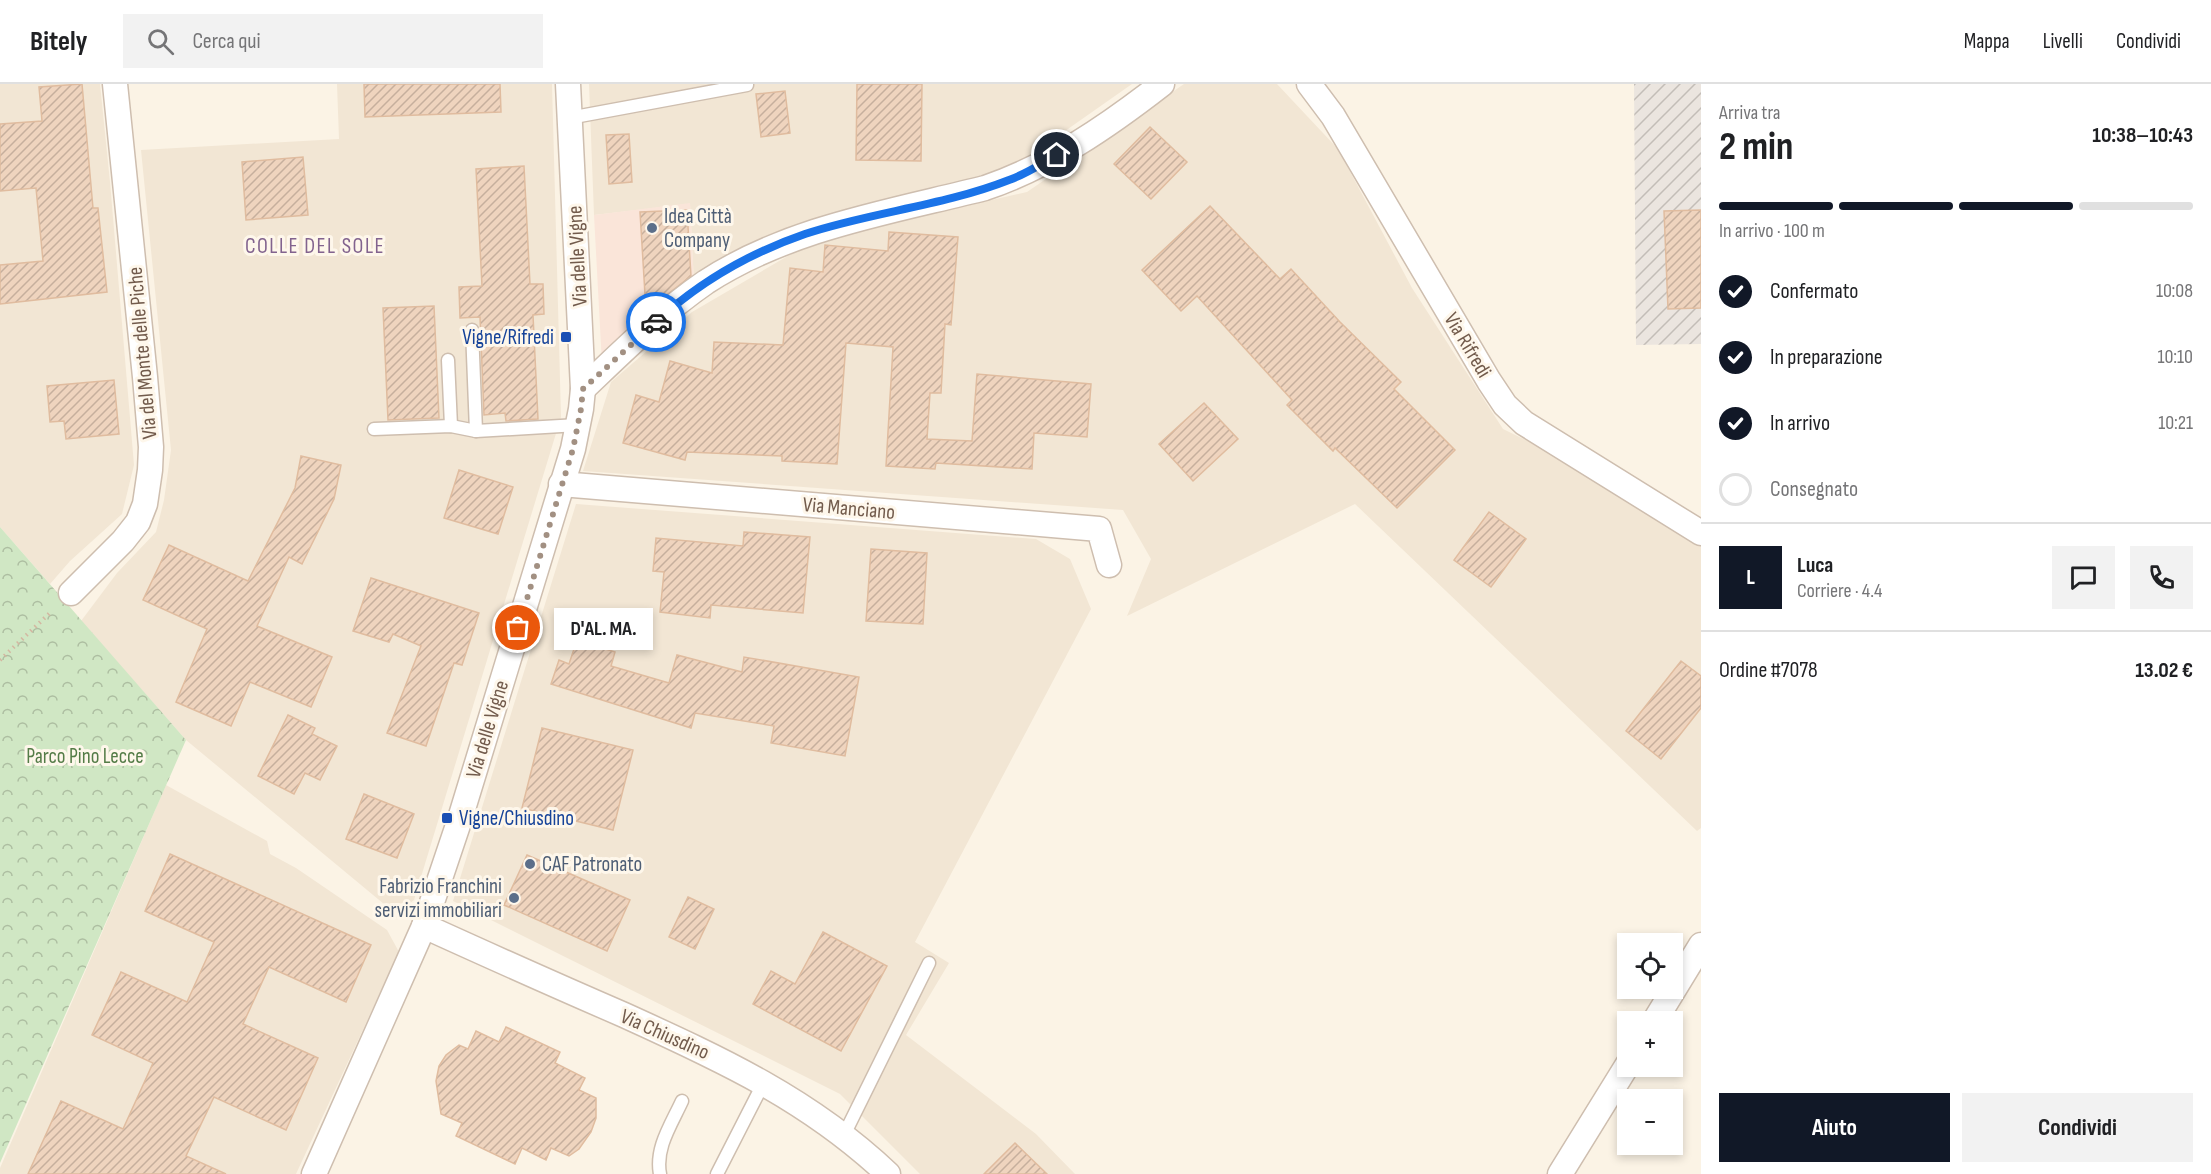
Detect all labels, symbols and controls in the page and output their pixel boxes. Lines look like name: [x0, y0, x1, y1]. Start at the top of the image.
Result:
search box: [123, 14, 543, 68]
text: Bitely: [30, 25, 87, 58]
icon: search: [144, 25, 177, 58]
text: Cerca qui: [192, 28, 261, 55]
text: Mappa: [1964, 29, 2010, 54]
text: Livelli: [2043, 29, 2083, 54]
text: Condividi: [2116, 29, 2181, 54]
text: Arriva tra: [1719, 101, 1781, 125]
text: 10:38–10:43: [2092, 122, 2193, 149]
text: 2 min: [1719, 124, 1793, 171]
pin: [1031, 129, 1082, 180]
icon: home: [1040, 138, 1073, 171]
place label: Idea Città Company: [664, 204, 732, 253]
street label: Via delle Vigne: [562, 205, 593, 307]
text: In arrivo · 100 m: [1719, 219, 1825, 243]
marker: Idea Città Company: [645, 221, 659, 235]
district label: COLLE DEL SOLE: [245, 233, 385, 260]
street label: Via del Monte delle Piche: [123, 266, 162, 440]
icon: check: [1719, 275, 1752, 308]
text: Confermato: [1770, 278, 1858, 305]
text: 10:08: [2156, 279, 2193, 303]
courier: [626, 292, 686, 352]
icon: car: [640, 306, 673, 339]
street label: Via Rifredi: [1439, 308, 1497, 382]
place label: Vigne/Rifredi: [462, 325, 554, 350]
marker: Vigne/Rifredi: [559, 330, 573, 344]
icon: check: [1719, 341, 1752, 374]
text: In preparazione: [1770, 344, 1883, 371]
text: 10:10: [2158, 345, 2193, 369]
icon: check: [1719, 407, 1752, 440]
text: In arrivo: [1770, 410, 1830, 437]
text: 10:21: [2158, 411, 2193, 435]
text: Consegnato: [1770, 476, 1858, 503]
street label: Via Manciano: [802, 492, 896, 525]
button: chat: [2052, 546, 2115, 609]
button: phone: [2130, 546, 2193, 609]
text: Luca: [1797, 552, 1833, 579]
text: L: [1746, 564, 1755, 591]
text: Corriere · 4.4: [1797, 579, 1882, 603]
pin: [492, 602, 543, 653]
callout: D'AL. MA.: [554, 607, 653, 649]
icon: bag: [501, 611, 534, 644]
text: D'AL. MA.: [570, 617, 637, 641]
text: Ordine #7078: [1719, 657, 1818, 684]
text: 13.02 €: [2135, 657, 2193, 684]
street label: Via delle Vigne: [461, 677, 514, 781]
park label: Parco Pino Lecce: [26, 744, 144, 769]
place label: Vigne/Chiusdino: [459, 806, 574, 831]
marker: Vigne/Chiusdino: [440, 811, 454, 825]
place label: CAF Patronato: [542, 852, 642, 877]
marker: CAF Patronato: [523, 857, 537, 871]
place label: Fabrizio Franchini servizi immobiliari: [375, 874, 502, 923]
marker: Fabrizio Franchini servizi immobiliari: [507, 891, 521, 905]
map controls: [1617, 933, 1683, 1155]
button: locate: [1617, 933, 1683, 999]
street label: Via Chiusdino: [617, 1004, 713, 1065]
button: +: [1617, 1011, 1683, 1077]
button: −: [1617, 1089, 1683, 1155]
button: Aiuto: [1719, 1093, 1950, 1162]
button: Condividi: [1962, 1093, 2193, 1162]

